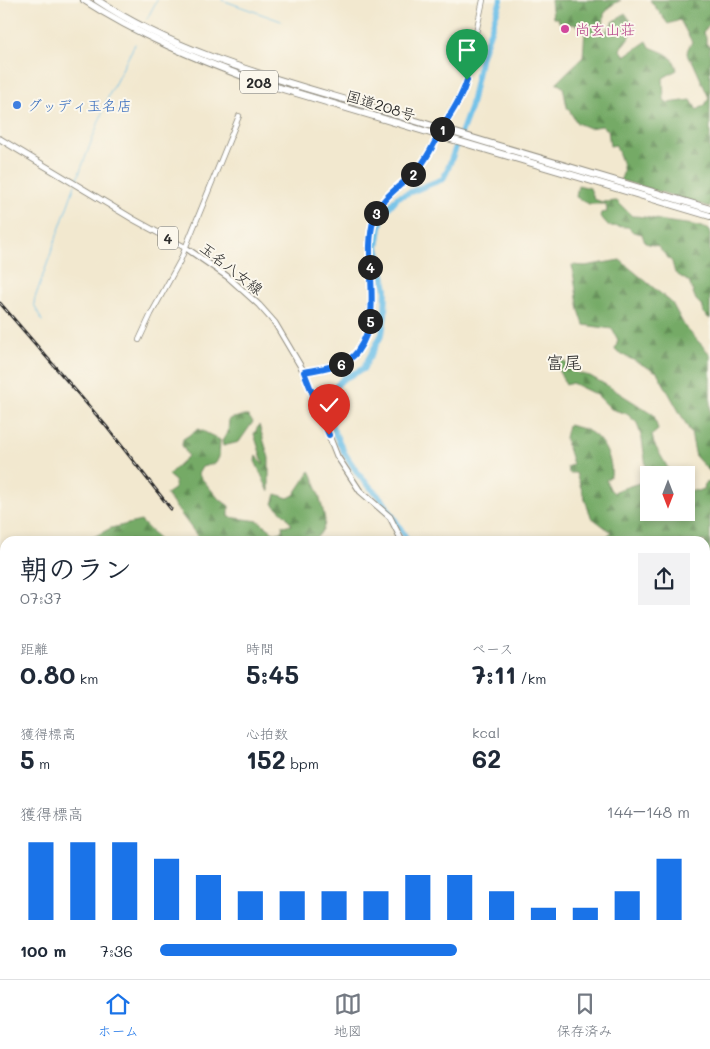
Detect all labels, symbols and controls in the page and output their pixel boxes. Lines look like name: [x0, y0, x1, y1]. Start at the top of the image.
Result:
place label: 尚玄山荘: [575, 19, 635, 39]
marker: 尚玄山荘: [559, 23, 571, 35]
pin: [446, 29, 488, 80]
icon: arrive: [453, 36, 481, 64]
road number: 208: [240, 70, 278, 94]
street label: 国道208号: [344, 85, 418, 125]
place label: グッディ玉名店: [27, 95, 132, 115]
marker: グッディ玉名店: [11, 99, 23, 111]
pin: 1: [430, 116, 454, 142]
text: 1: [439, 120, 446, 139]
pin: 2: [400, 162, 426, 186]
text: 2: [410, 165, 417, 184]
pin: 3: [364, 200, 388, 226]
text: 3: [372, 204, 381, 223]
road number: 4: [158, 227, 178, 250]
street label: 玉名八女線: [196, 237, 268, 299]
pin: 4: [358, 254, 382, 280]
text: 4: [366, 258, 375, 277]
pin: 5: [358, 308, 382, 334]
text: 5: [366, 312, 375, 331]
district label: 富尾: [546, 350, 582, 374]
pin: 6: [328, 352, 354, 376]
text: 6: [337, 355, 346, 374]
pin: [308, 384, 350, 435]
icon: check: [315, 391, 343, 419]
north arrow: [640, 466, 695, 521]
map controls: [640, 466, 695, 521]
text: 朝のラン: [20, 550, 132, 586]
button: share: [638, 553, 690, 605]
text: 07:37: [20, 587, 62, 608]
text: 距離: [20, 639, 48, 658]
text: 時間: [246, 639, 274, 658]
text: ペース: [472, 639, 513, 658]
text: 0.80: [20, 658, 75, 690]
text: 5:45: [246, 658, 299, 690]
text: 7:11: [472, 658, 516, 690]
text: km: [75, 669, 98, 688]
text: /km: [516, 669, 546, 688]
text: kcal: [472, 723, 500, 742]
text: 獲得標高: [20, 724, 76, 743]
text: 心拍数: [246, 724, 288, 743]
text: 62: [472, 742, 501, 774]
text: 5: [20, 743, 35, 775]
text: 152: [246, 743, 286, 775]
text: m: [35, 754, 50, 773]
text: bpm: [286, 754, 319, 773]
text: 144–148 m: [607, 801, 690, 822]
text: 獲得標高: [20, 803, 84, 824]
text: 100 m: [20, 940, 66, 961]
text: 7:36: [100, 940, 133, 961]
tab: ホーム: [97, 990, 139, 1040]
tab: 地図: [334, 990, 362, 1040]
tab: 保存済み: [557, 990, 613, 1040]

